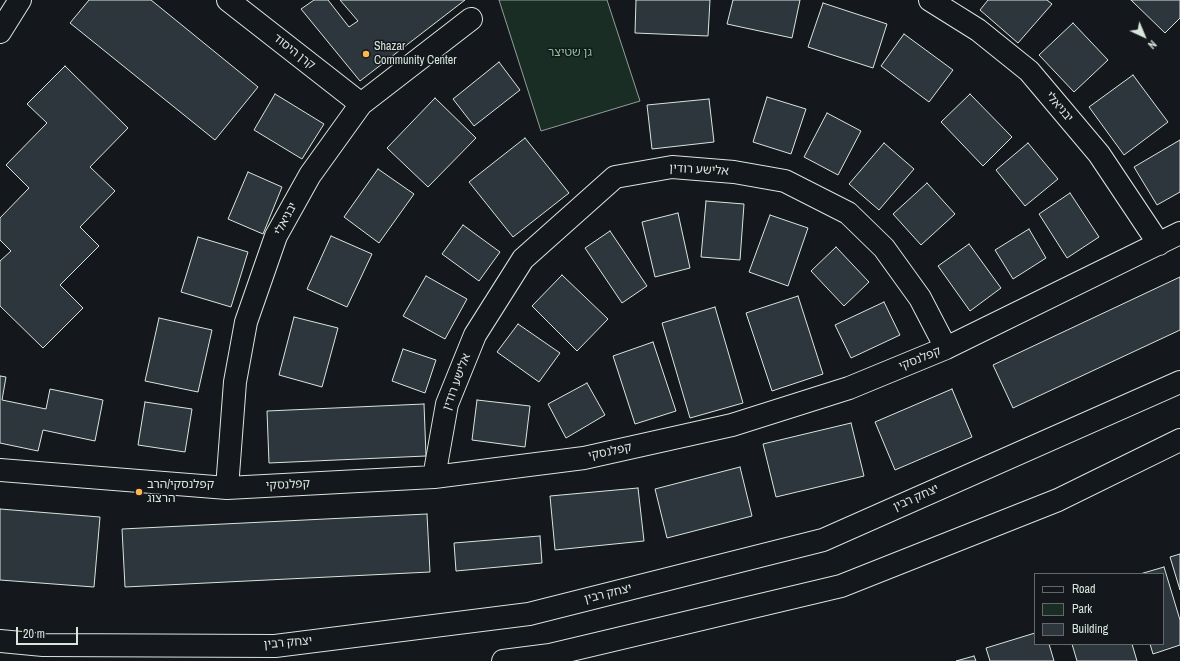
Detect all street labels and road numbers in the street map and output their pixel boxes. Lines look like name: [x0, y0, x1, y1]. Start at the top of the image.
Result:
street label: קרן היסוד: [270, 31, 318, 73]
street label: יבניאלי: [1042, 89, 1076, 125]
street label: אלישע רודין: [669, 161, 729, 179]
street label: יבניאלי: [271, 200, 301, 238]
street label: קפלנסקי: [897, 344, 943, 374]
street label: אלישע רודין: [440, 351, 474, 413]
street label: קפלנסקי: [587, 440, 633, 464]
street label: קפלנסקי: [266, 477, 310, 493]
street label: יצחק רבין: [891, 482, 941, 514]
street label: יצחק רבין: [583, 581, 633, 607]
street label: יצחק רבין: [263, 634, 313, 652]

